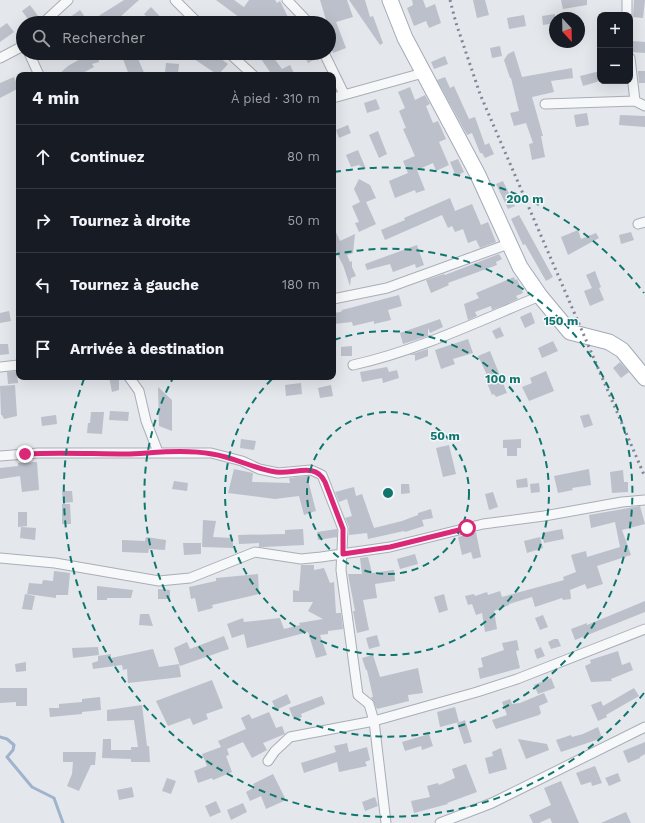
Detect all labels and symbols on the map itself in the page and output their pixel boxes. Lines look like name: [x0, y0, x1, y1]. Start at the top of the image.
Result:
north arrow: [549, 12, 585, 48]
text: 200 m: [506, 192, 544, 206]
text: 150 m: [544, 314, 578, 328]
text: 100 m: [485, 372, 521, 386]
text: 50 m: [430, 429, 460, 443]
route end: [16, 445, 34, 463]
centre of rings: [381, 486, 395, 500]
route start: [458, 519, 476, 537]

